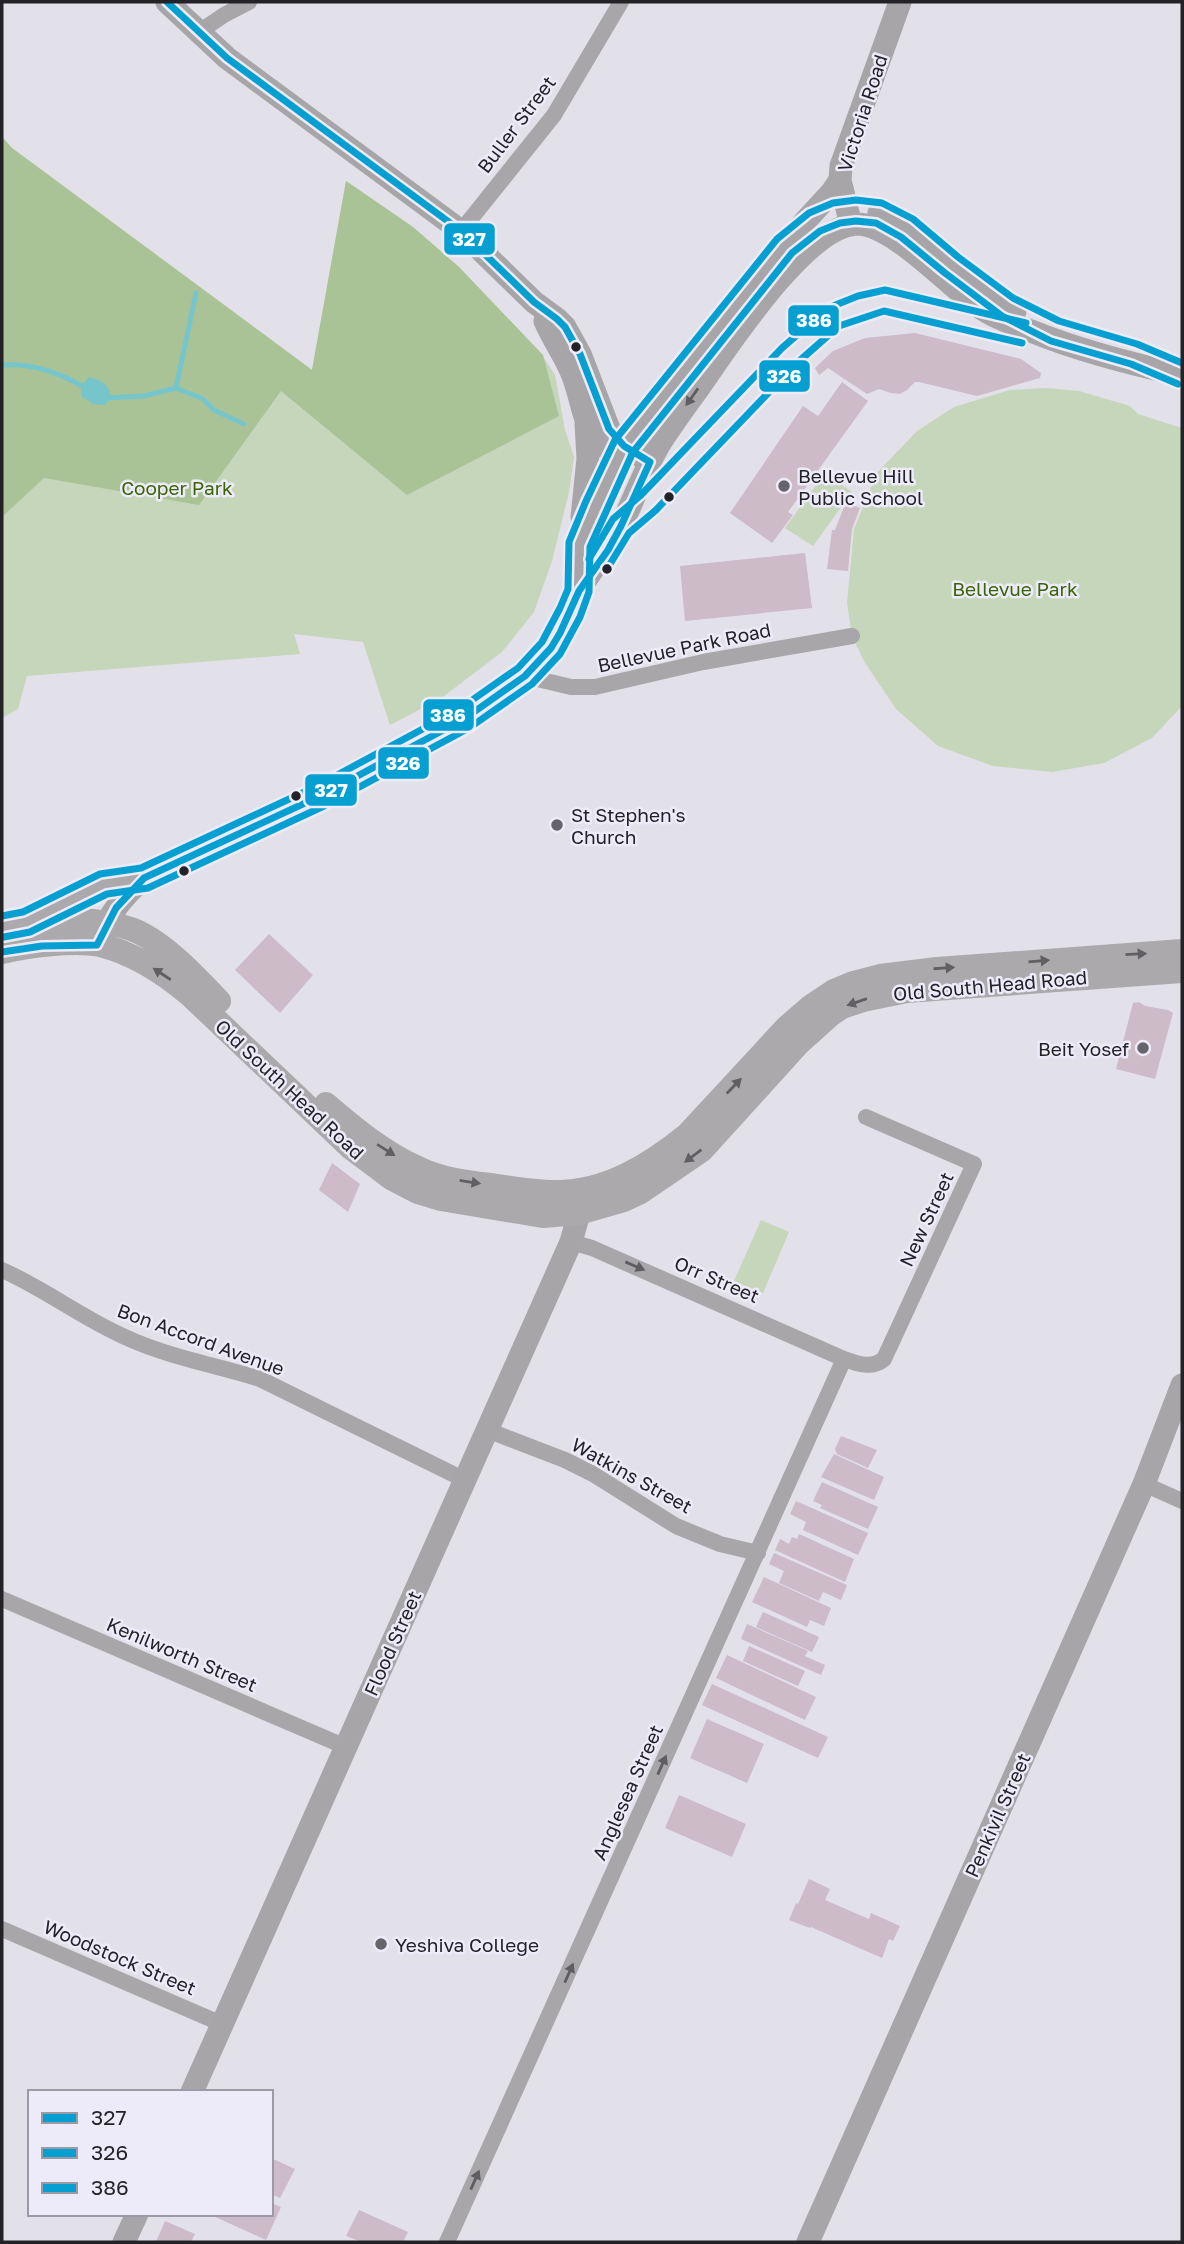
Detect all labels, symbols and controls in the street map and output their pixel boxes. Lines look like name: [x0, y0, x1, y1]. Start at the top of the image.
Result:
street label: Victoria Road: [832, 52, 892, 174]
street label: Buller Street: [472, 71, 560, 177]
line badge: 327: [443, 222, 496, 256]
text: 327: [452, 227, 486, 250]
line badge: 386: [787, 304, 840, 337]
text: 386: [796, 308, 832, 331]
unlabelled marker: [569, 340, 583, 354]
line badge: 326: [758, 359, 811, 393]
text: 326: [766, 364, 802, 387]
one-way arrow: [685, 388, 699, 406]
place label: Bellevue Hill Public School: [798, 464, 923, 509]
park label: Cooper Park: [121, 476, 233, 499]
marker: Bellevue Hill Public School: [776, 478, 792, 494]
unlabelled marker: [662, 490, 676, 504]
unlabelled marker: [600, 562, 614, 576]
park label: Bellevue Park: [952, 577, 1078, 600]
street label: Bellevue Park Road: [595, 617, 773, 677]
line badge: 386: [422, 698, 475, 732]
text: 386: [430, 703, 466, 726]
line badge: 326: [377, 746, 430, 780]
text: 326: [385, 751, 421, 774]
line badge: 327: [304, 773, 358, 807]
text: 327: [314, 778, 348, 801]
unlabelled marker: [289, 789, 303, 803]
place label: St Stephen's Church: [571, 803, 686, 848]
marker: St Stephen's Church: [549, 817, 565, 833]
unlabelled marker: [177, 864, 191, 878]
one-way arrow: [1125, 948, 1147, 959]
one-way arrow: [1028, 955, 1050, 966]
one-way arrow: [934, 962, 956, 973]
street label: Old South Head Road: [892, 965, 1088, 1005]
one-way arrow: [152, 968, 171, 981]
one-way arrow: [847, 997, 868, 1008]
street label: Old South Head Road: [211, 1014, 369, 1164]
place label: Beit Yosef: [1038, 1037, 1129, 1060]
marker: Beit Yosef: [1135, 1040, 1151, 1056]
one-way arrow: [726, 1078, 742, 1095]
one-way arrow: [377, 1143, 396, 1156]
one-way arrow: [684, 1149, 702, 1163]
street label: New Street: [894, 1168, 958, 1270]
one-way arrow: [459, 1177, 481, 1188]
street label: Orr Street: [671, 1251, 763, 1307]
one-way arrow: [624, 1261, 645, 1272]
street label: Bon Accord Avenue: [114, 1298, 288, 1380]
street label: Watkins Street: [568, 1432, 696, 1518]
street label: Flood Street: [359, 1587, 425, 1699]
street label: Kenilworth Street: [103, 1612, 261, 1696]
street label: Anglesea Street: [587, 1721, 667, 1863]
street label: Penkivil Street: [959, 1749, 1035, 1881]
one-way arrow: [656, 1755, 668, 1775]
street label: Woodstock Street: [40, 1915, 200, 1999]
place label: Yeshiva College: [395, 1933, 539, 1956]
marker: Yeshiva College: [373, 1936, 389, 1952]
one-way arrow: [563, 1962, 574, 1983]
legend: [28, 2090, 273, 2216]
text: 327: [91, 2104, 127, 2130]
text: 326: [91, 2139, 128, 2165]
one-way arrow: [469, 2170, 481, 2190]
text: 386: [91, 2174, 129, 2200]

